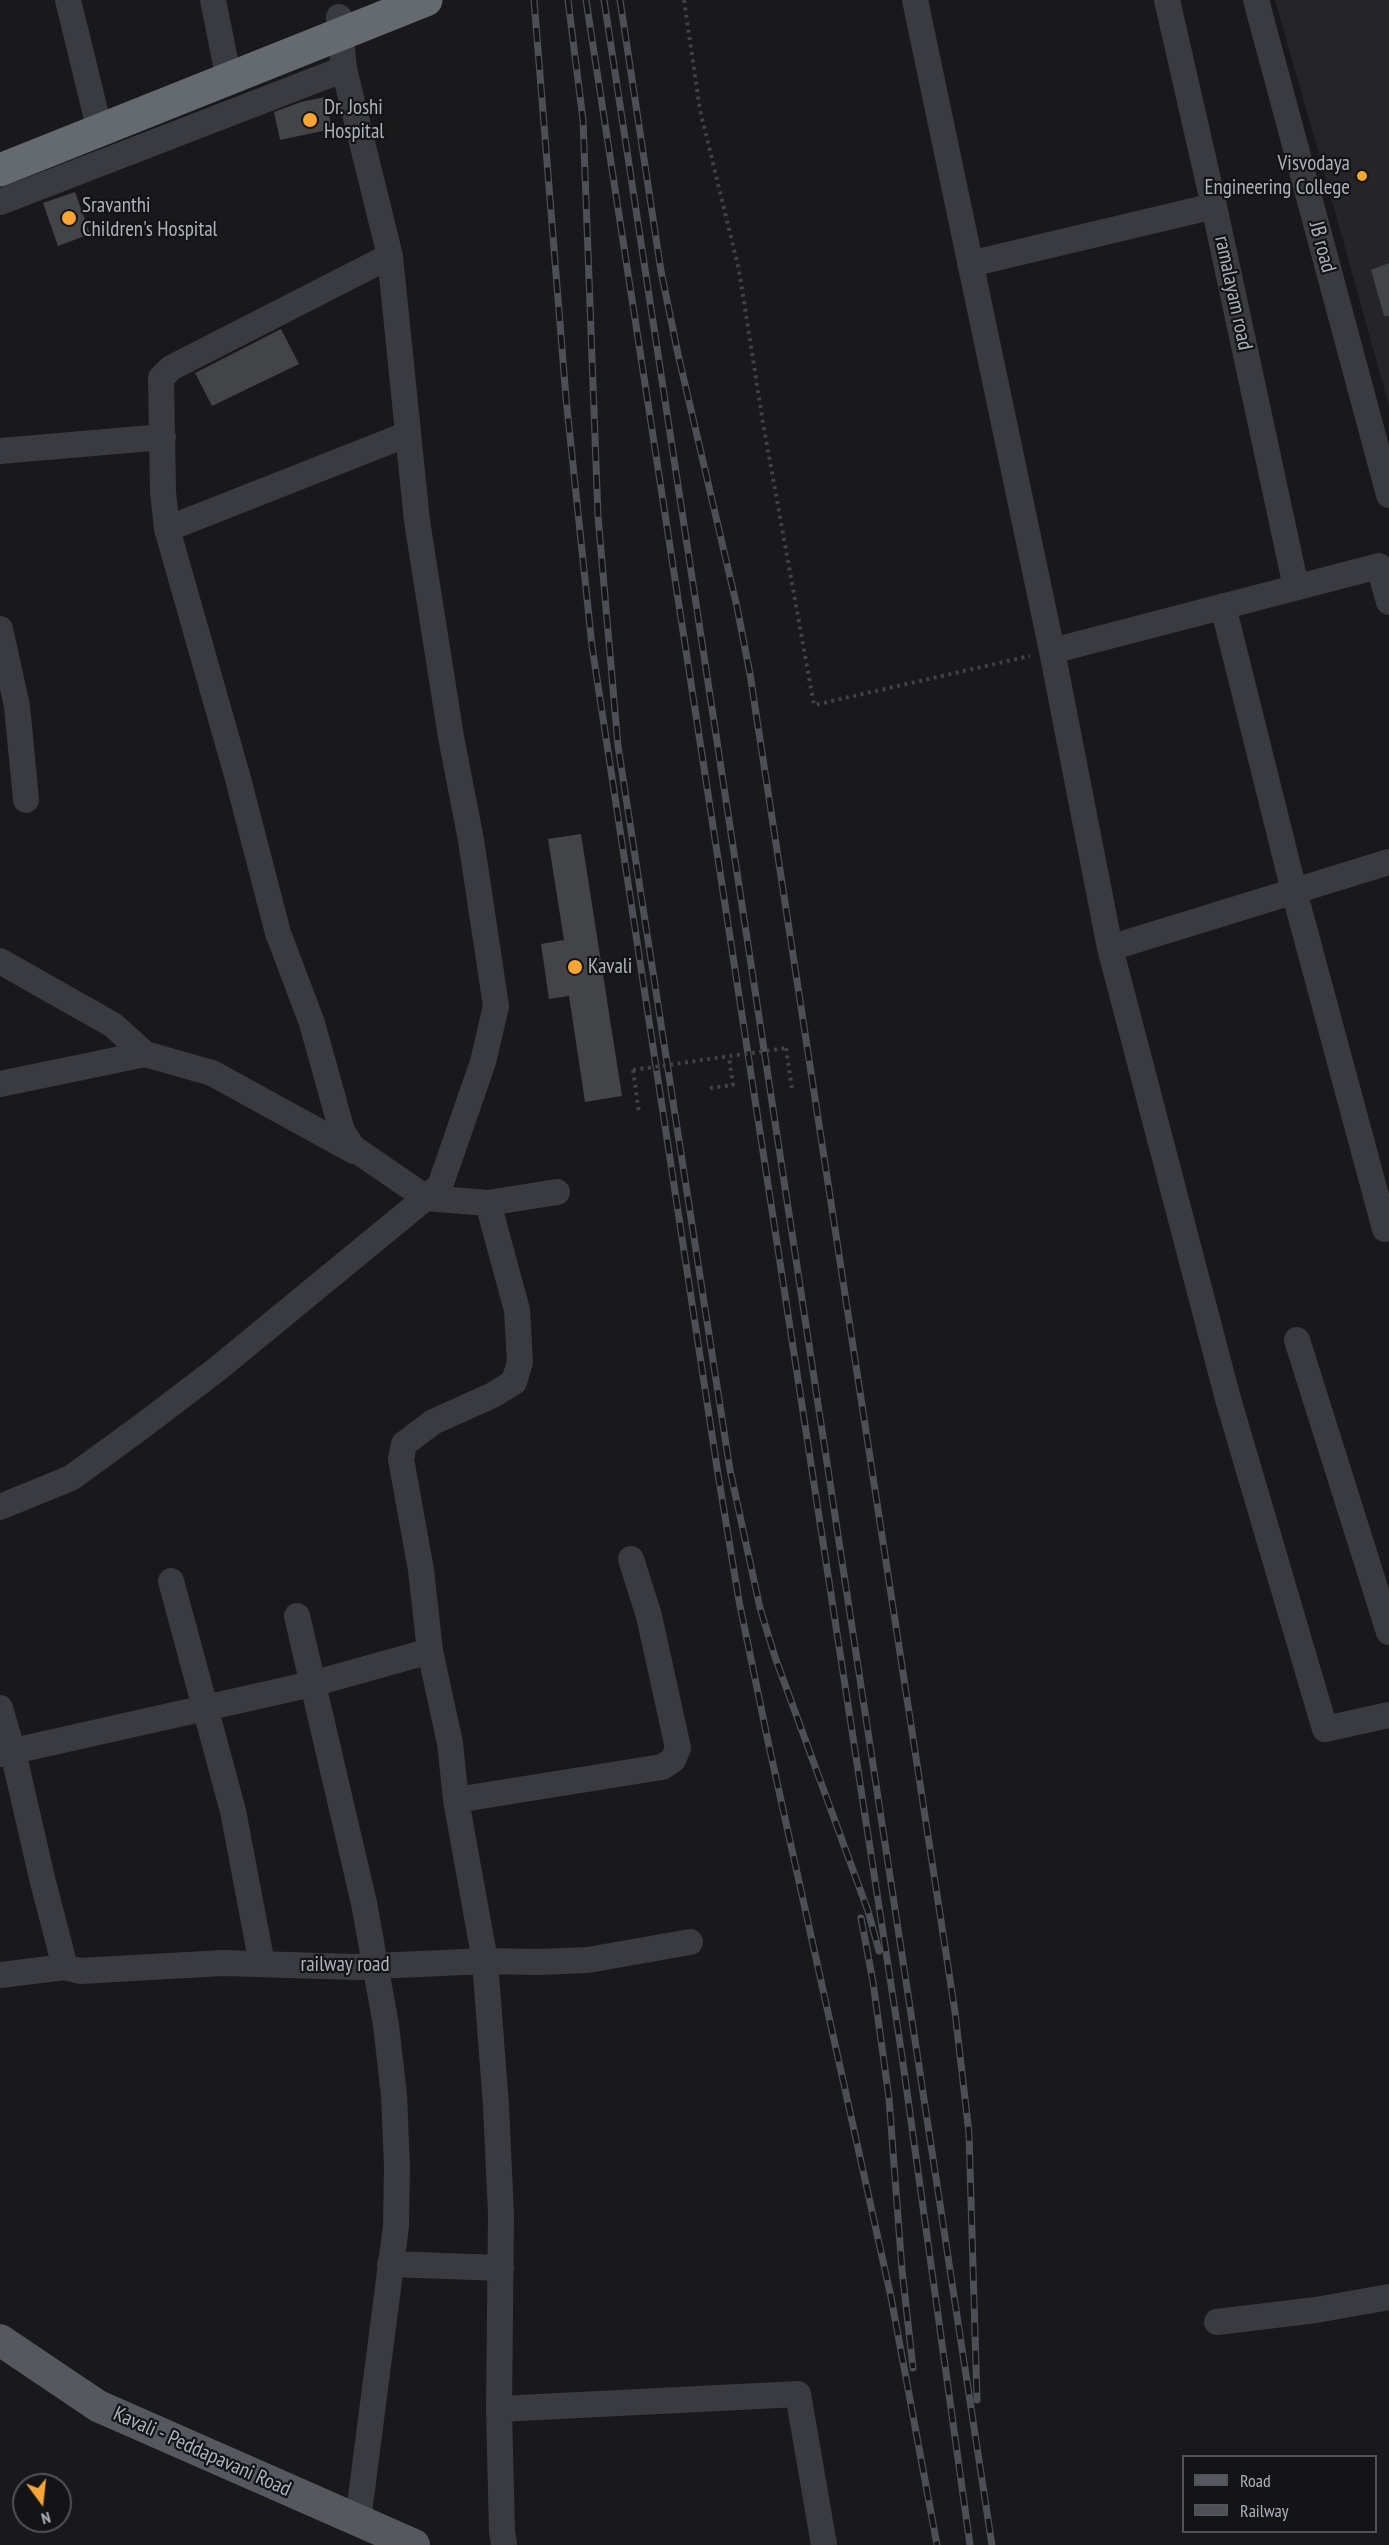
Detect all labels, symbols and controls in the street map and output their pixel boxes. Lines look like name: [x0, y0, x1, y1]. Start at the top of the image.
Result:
place label: Dr. Joshi Hospital: [324, 95, 384, 145]
marker: Dr. Joshi Hospital: [301, 111, 319, 129]
place label: Visvodaya Engineering College: [1205, 151, 1350, 201]
marker: Visvodaya Engineering College: [1355, 169, 1369, 183]
place label: Sravanthi Children's Hospital: [82, 193, 217, 243]
marker: Sravanthi Children's Hospital: [60, 209, 78, 227]
street label: JB road: [1303, 219, 1341, 275]
street label: ramalayam road: [1209, 234, 1257, 352]
place label: Kavali: [588, 954, 632, 980]
marker: Kavali: [566, 958, 584, 976]
street label: railway road: [300, 1952, 390, 1978]
street label: Kavali - Peddapavani Road: [109, 2402, 295, 2502]
legend: [1182, 2455, 1377, 2533]
text: Road: [1240, 2469, 1271, 2492]
north arrow: [12, 2473, 72, 2533]
text: Railway: [1240, 2499, 1289, 2522]
text: N: [39, 2508, 53, 2529]

